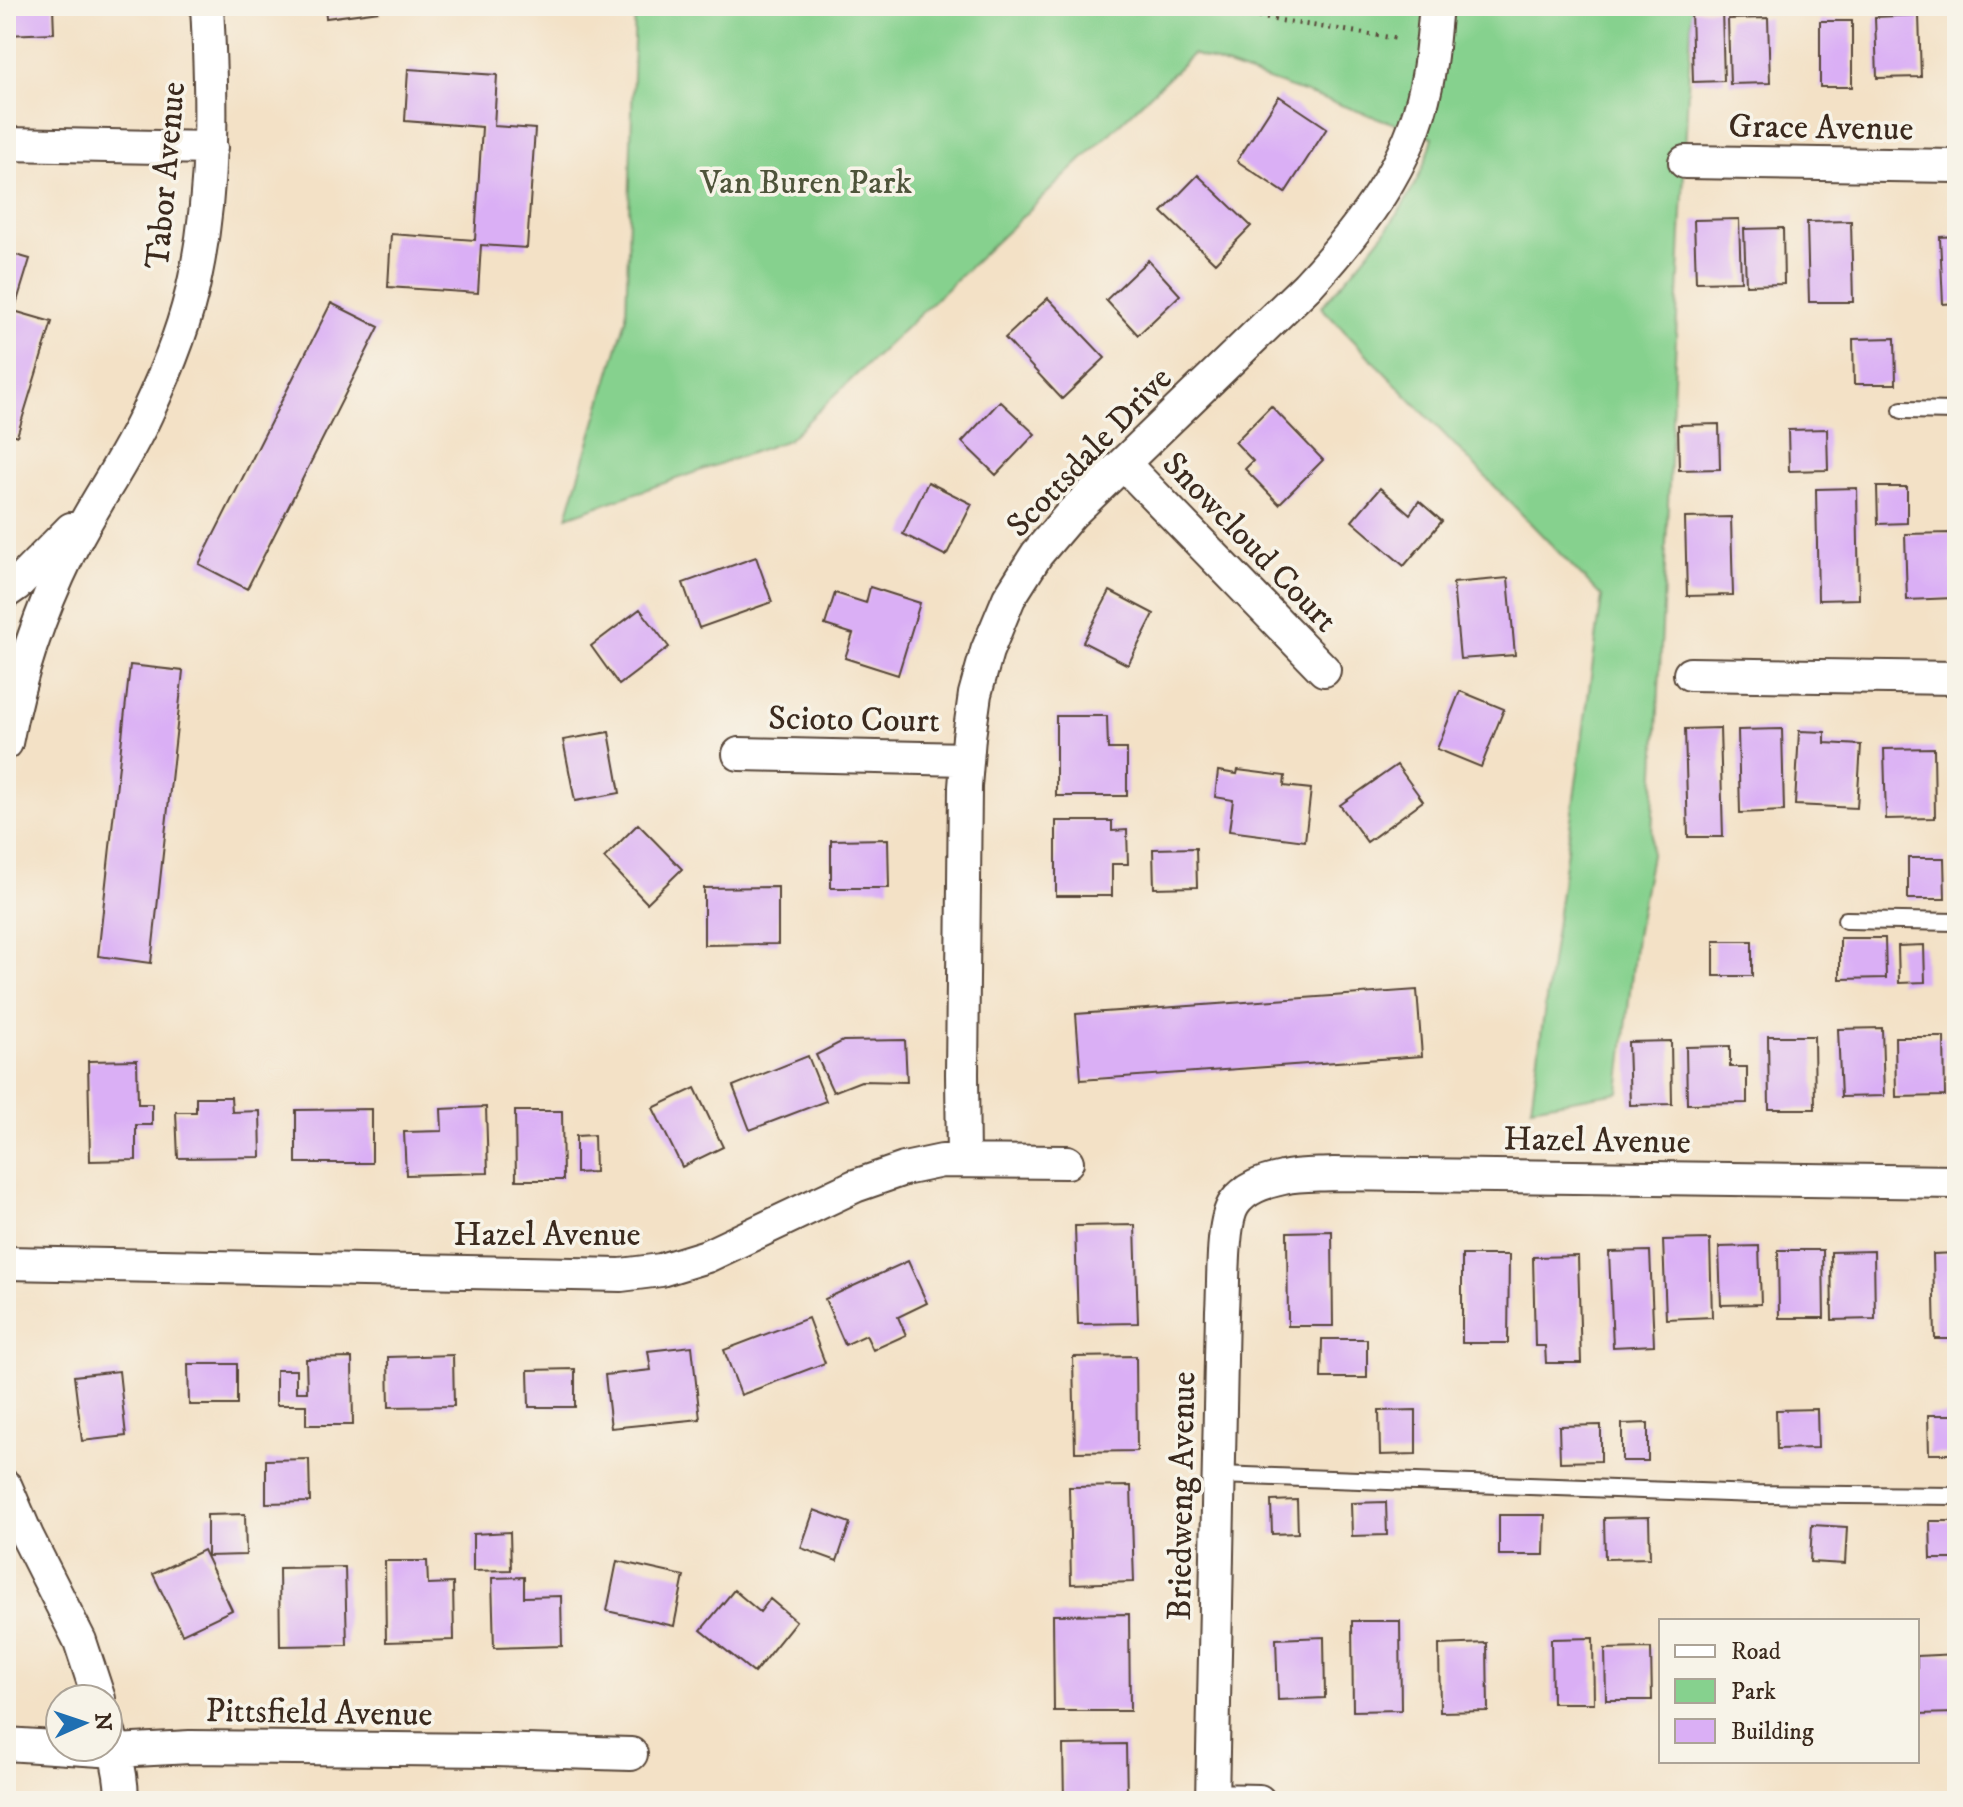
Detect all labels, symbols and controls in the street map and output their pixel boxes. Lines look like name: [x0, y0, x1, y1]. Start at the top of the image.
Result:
street label: Tabor Avenue: [137, 80, 195, 270]
street label: Grace Avenue: [1728, 105, 1914, 151]
park label: Van Buren Park: [699, 162, 912, 204]
street label: Scottsdale Drive: [998, 358, 1181, 546]
street label: Snowcloud Court: [1153, 443, 1346, 641]
street label: Scioto Court: [768, 698, 940, 742]
street label: Hazel Avenue: [1503, 1118, 1691, 1164]
street label: Hazel Avenue: [453, 1214, 641, 1256]
street label: Briedweng Avenue: [1159, 1371, 1205, 1621]
legend: [1659, 1619, 1919, 1763]
text: Road: [1731, 1637, 1781, 1667]
text: Park: [1731, 1677, 1776, 1707]
north arrow: [44, 1683, 124, 1763]
street label: Pittsfield Avenue: [205, 1690, 433, 1736]
text: N: [89, 1712, 116, 1732]
text: Building: [1731, 1717, 1814, 1747]

